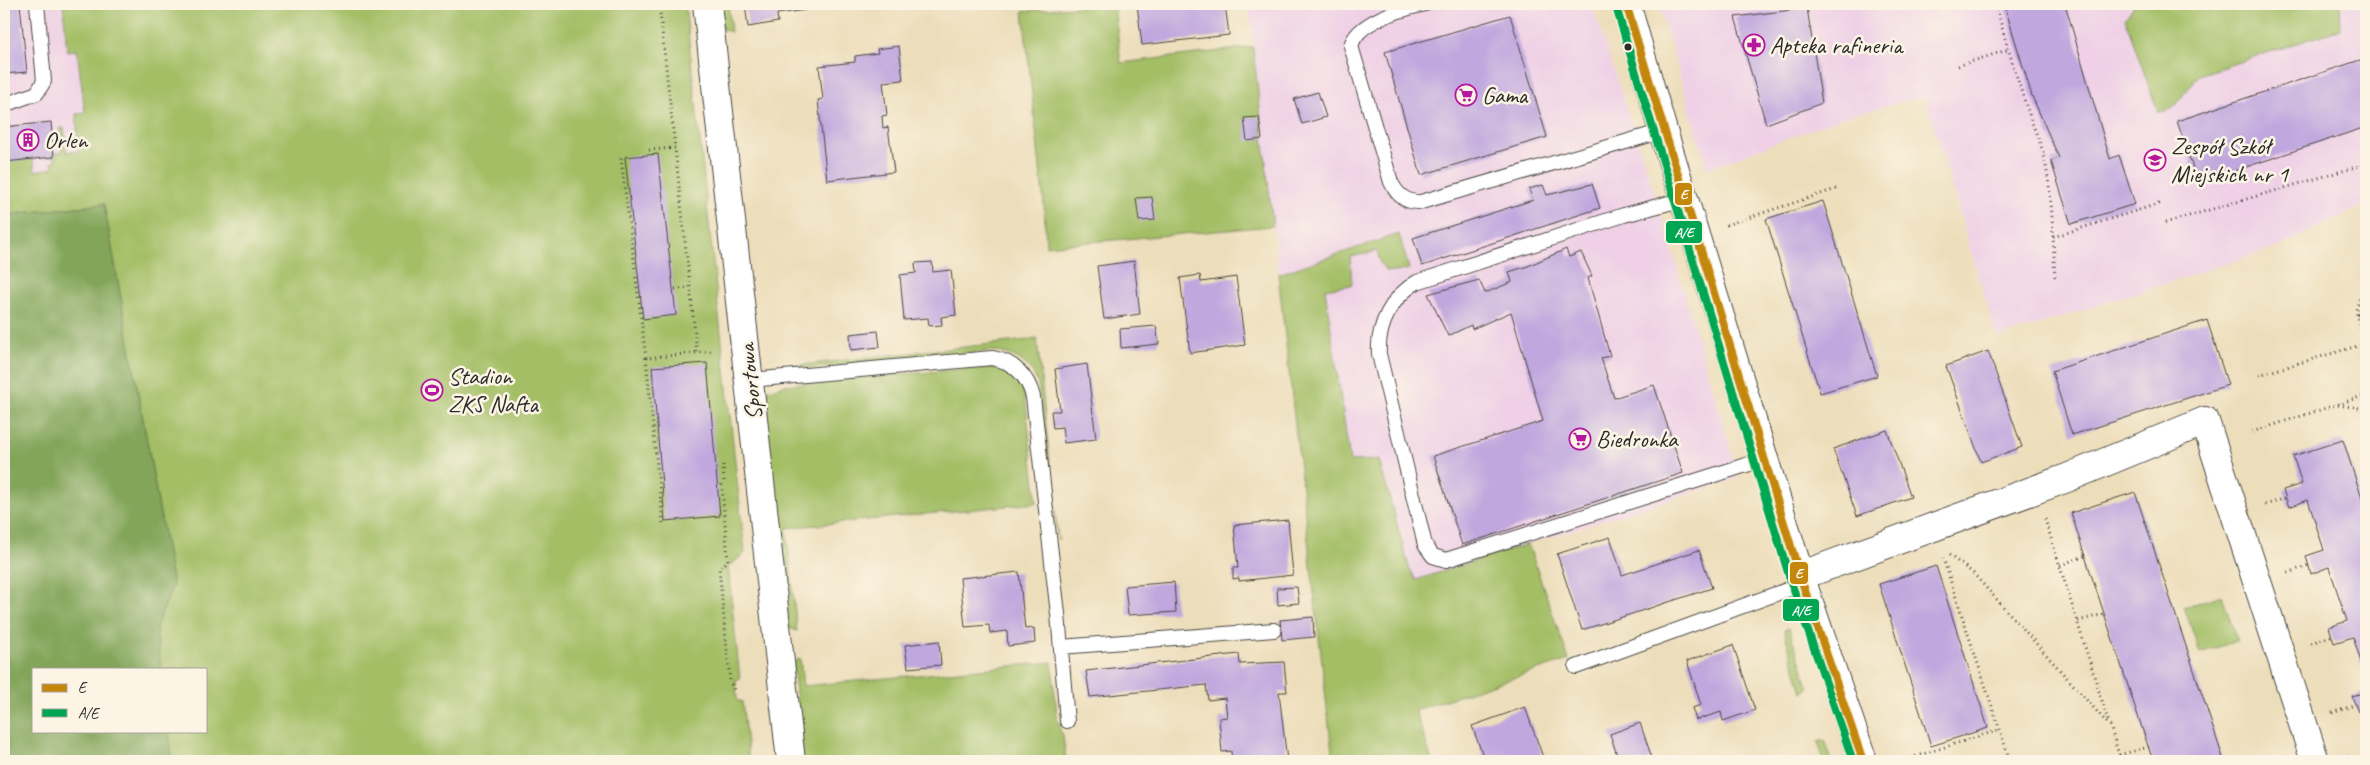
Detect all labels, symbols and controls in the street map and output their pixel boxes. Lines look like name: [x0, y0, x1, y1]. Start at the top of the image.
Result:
place label: Apteka rafineria: [1770, 30, 1904, 60]
pharmacy icon: Apteka rafineria: [1742, 33, 1766, 57]
unlabelled marker: [1623, 42, 1633, 52]
place label: Gama: [1482, 80, 1529, 110]
supermarket icon: Gama: [1454, 83, 1478, 107]
place label: Orlen: [44, 125, 88, 155]
building icon: Orlen: [16, 128, 40, 152]
place label: Zespół Szkół Miejskich nr 1: [2171, 131, 2290, 189]
school or university icon: Zespół Szkół Miejskich nr 1: [2143, 148, 2167, 172]
line badge: E: [1674, 182, 1693, 206]
text: E: [1680, 186, 1690, 203]
line badge: A/E: [1665, 220, 1703, 244]
text: A/E: [1674, 224, 1696, 241]
street label: Sportowa: [731, 340, 769, 422]
place label: Stadion ZKS Nafta: [448, 361, 539, 419]
sports icon: Stadion ZKS Nafta: [420, 378, 444, 402]
place label: Biedronka: [1596, 424, 1679, 454]
supermarket icon: Biedronka: [1568, 427, 1592, 451]
line badge: E: [1789, 561, 1809, 585]
text: E: [1795, 565, 1805, 582]
line badge: A/E: [1782, 598, 1820, 622]
text: A/E: [1791, 602, 1813, 619]
legend: [32, 668, 208, 732]
text: E: [78, 678, 88, 697]
text: A/E: [78, 704, 100, 723]

